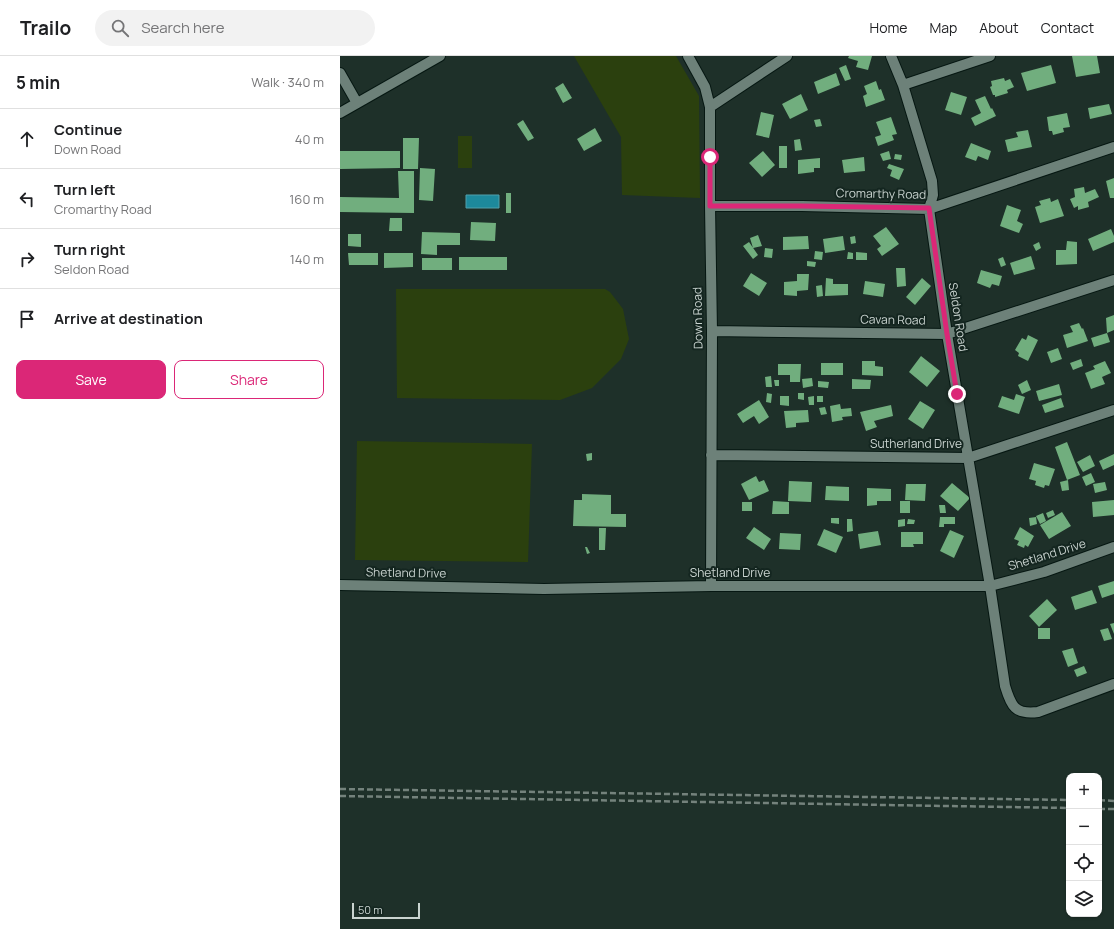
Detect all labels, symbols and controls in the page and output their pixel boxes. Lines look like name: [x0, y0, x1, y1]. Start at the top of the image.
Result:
search box: [95, 10, 375, 46]
text: Trailo: [20, 15, 71, 41]
icon: search: [109, 17, 131, 39]
text: Search here: [141, 17, 225, 38]
text: Home: [870, 18, 907, 37]
text: Map: [929, 18, 957, 37]
text: About: [979, 18, 1019, 37]
text: Contact: [1041, 18, 1094, 37]
text: 5 min: [16, 71, 60, 94]
text: Walk · 340 m: [251, 73, 324, 91]
text: Continue: [54, 119, 122, 140]
icon: ahead: [16, 128, 38, 150]
text: 40 m: [295, 130, 324, 148]
text: Down Road: [54, 140, 121, 158]
route start: [701, 148, 719, 166]
text: Turn left: [54, 179, 116, 200]
street label: Cromarthy Road: [836, 184, 926, 203]
icon: left: [16, 188, 38, 210]
text: 160 m: [289, 190, 324, 208]
text: Cromarthy Road: [54, 200, 152, 218]
text: Turn right: [54, 239, 125, 260]
icon: right: [16, 248, 38, 270]
text: 140 m: [290, 250, 324, 268]
text: Seldon Road: [54, 260, 129, 278]
street label: Seldon Road: [945, 281, 972, 353]
street label: Down Road: [688, 287, 707, 349]
icon: arrive: [16, 308, 38, 330]
text: Arrive at destination: [54, 308, 203, 329]
street label: Cavan Road: [860, 310, 926, 329]
button: Save: [16, 360, 166, 399]
button: Share: [174, 360, 324, 399]
route end: [948, 385, 966, 403]
street label: Sutherland Drive: [870, 435, 962, 452]
street label: Shetland Drive: [1006, 535, 1088, 574]
street label: Shetland Drive: [366, 563, 446, 582]
street label: Shetland Drive: [690, 564, 770, 581]
map controls: [1066, 773, 1102, 917]
button: +: [1066, 773, 1102, 809]
button: −: [1066, 809, 1102, 845]
button: locate: [1066, 845, 1102, 881]
button: layers: [1066, 881, 1102, 917]
scale bar: [352, 901, 420, 920]
text: 50 m: [358, 902, 383, 917]

